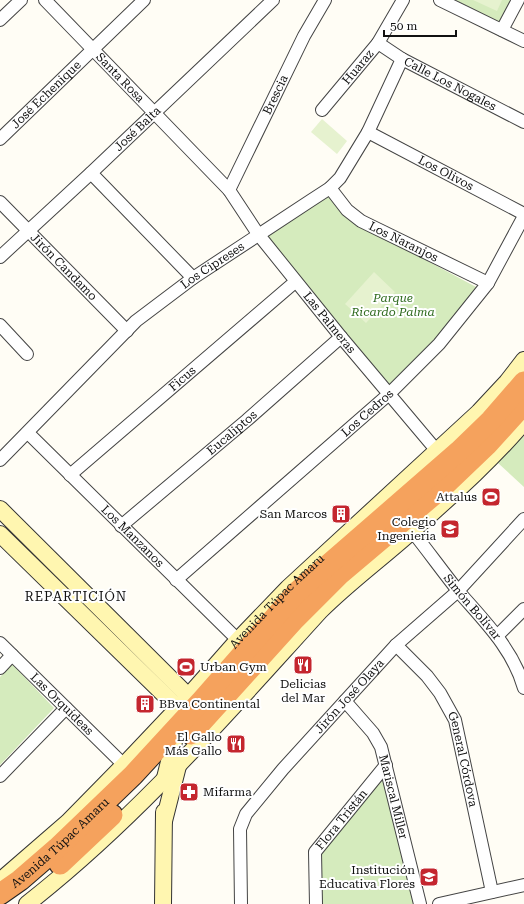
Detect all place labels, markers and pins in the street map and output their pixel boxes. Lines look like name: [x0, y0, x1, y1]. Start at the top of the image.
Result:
sports icon: Attalus: [480, 486, 502, 508]
place label: Attalus: [436, 490, 477, 504]
building icon: San Marcos: [330, 503, 352, 525]
place label: San Marcos: [260, 507, 327, 521]
place label: Colegio Ingenieria: [377, 515, 436, 543]
school or university icon: Colegio Ingenieria: [439, 518, 461, 540]
restaurant icon: Delicias del Mar: [292, 654, 314, 676]
sports icon: Urban Gym: [175, 656, 197, 678]
place label: Urban Gym: [200, 660, 267, 674]
place label: Delicias del Mar: [280, 677, 326, 705]
building icon: BBva Continental: [134, 693, 156, 715]
place label: BBva Continental: [159, 697, 260, 711]
place label: El Gallo Más Gallo: [165, 730, 222, 758]
restaurant icon: El Gallo Más Gallo: [225, 733, 247, 755]
pharmacy icon: Mifarma: [178, 781, 200, 803]
place label: Mifarma: [203, 785, 252, 799]
place label: Institución Educativa Flores: [319, 863, 415, 891]
school or university icon: Institución Educativa Flores: [418, 866, 440, 888]

